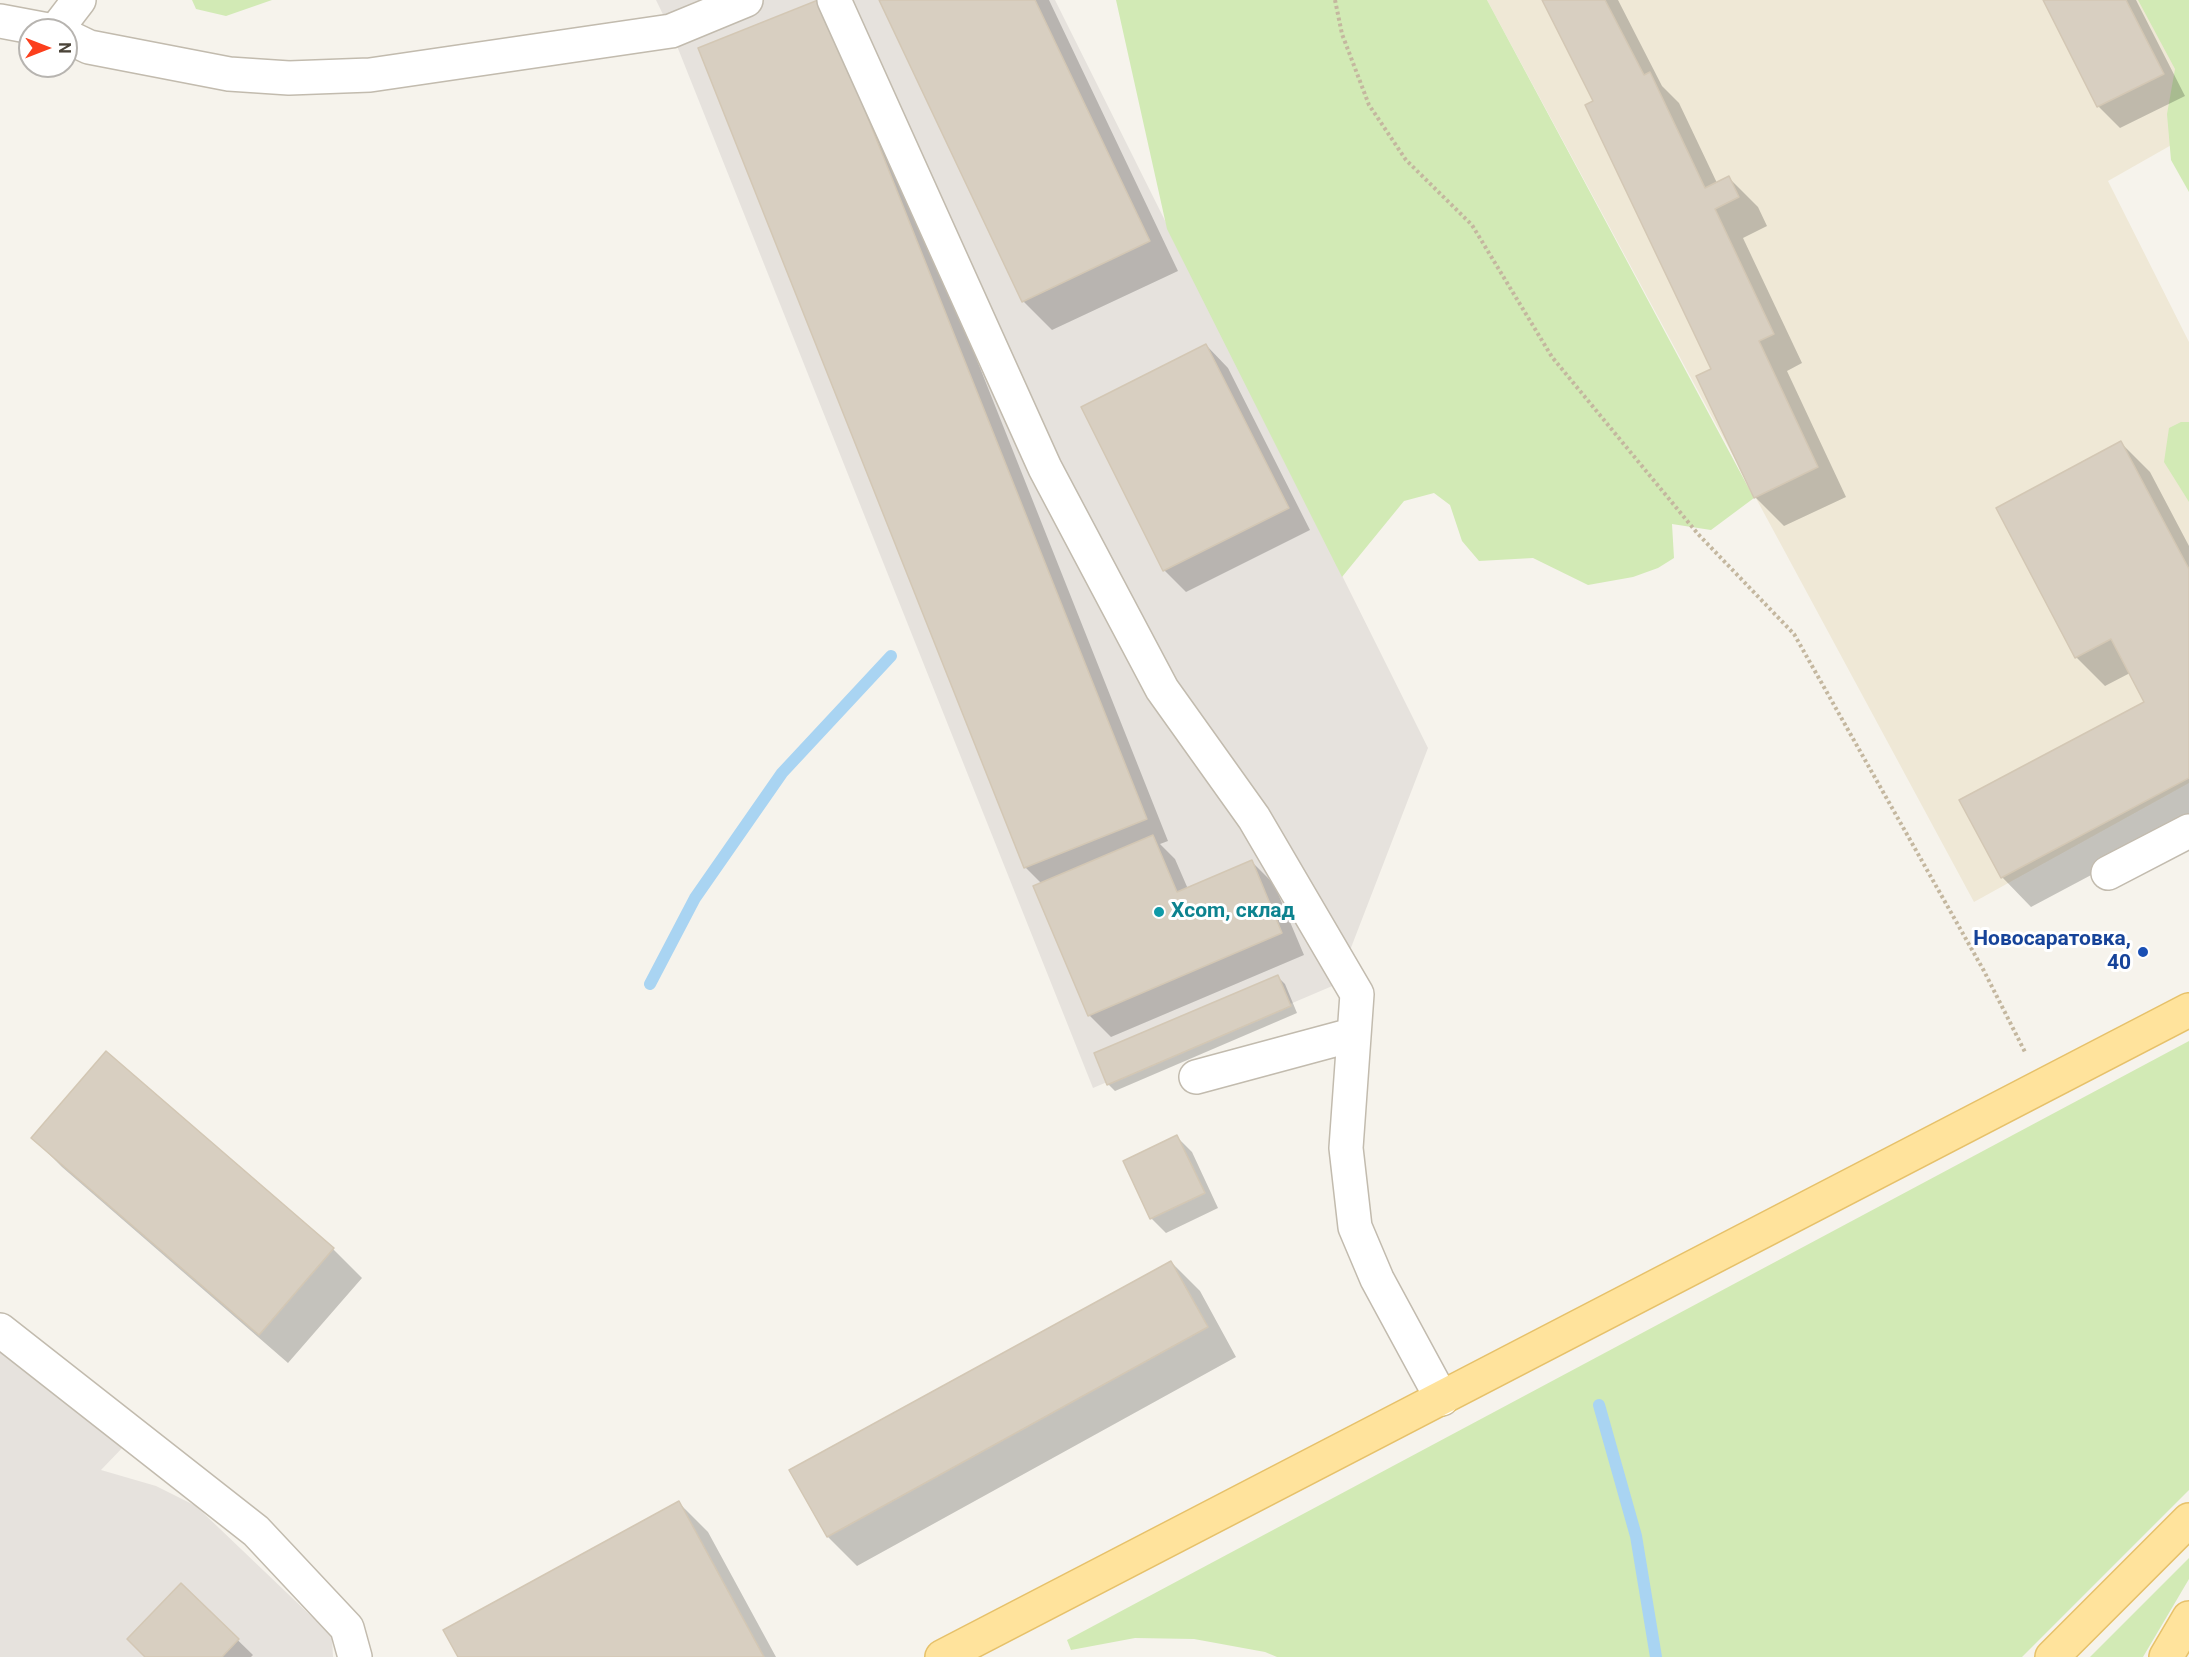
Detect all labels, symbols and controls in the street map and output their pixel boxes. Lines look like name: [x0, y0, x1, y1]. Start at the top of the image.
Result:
north arrow: [18, 18, 78, 78]
text: N: [55, 42, 74, 54]
place label: Xсom, склад: [1171, 899, 1295, 925]
marker: Xсom, склад: [1152, 905, 1166, 919]
place label: Новосаратовка, 40: [1973, 927, 2131, 977]
marker: Новосаратовка, 40: [2136, 945, 2150, 959]

